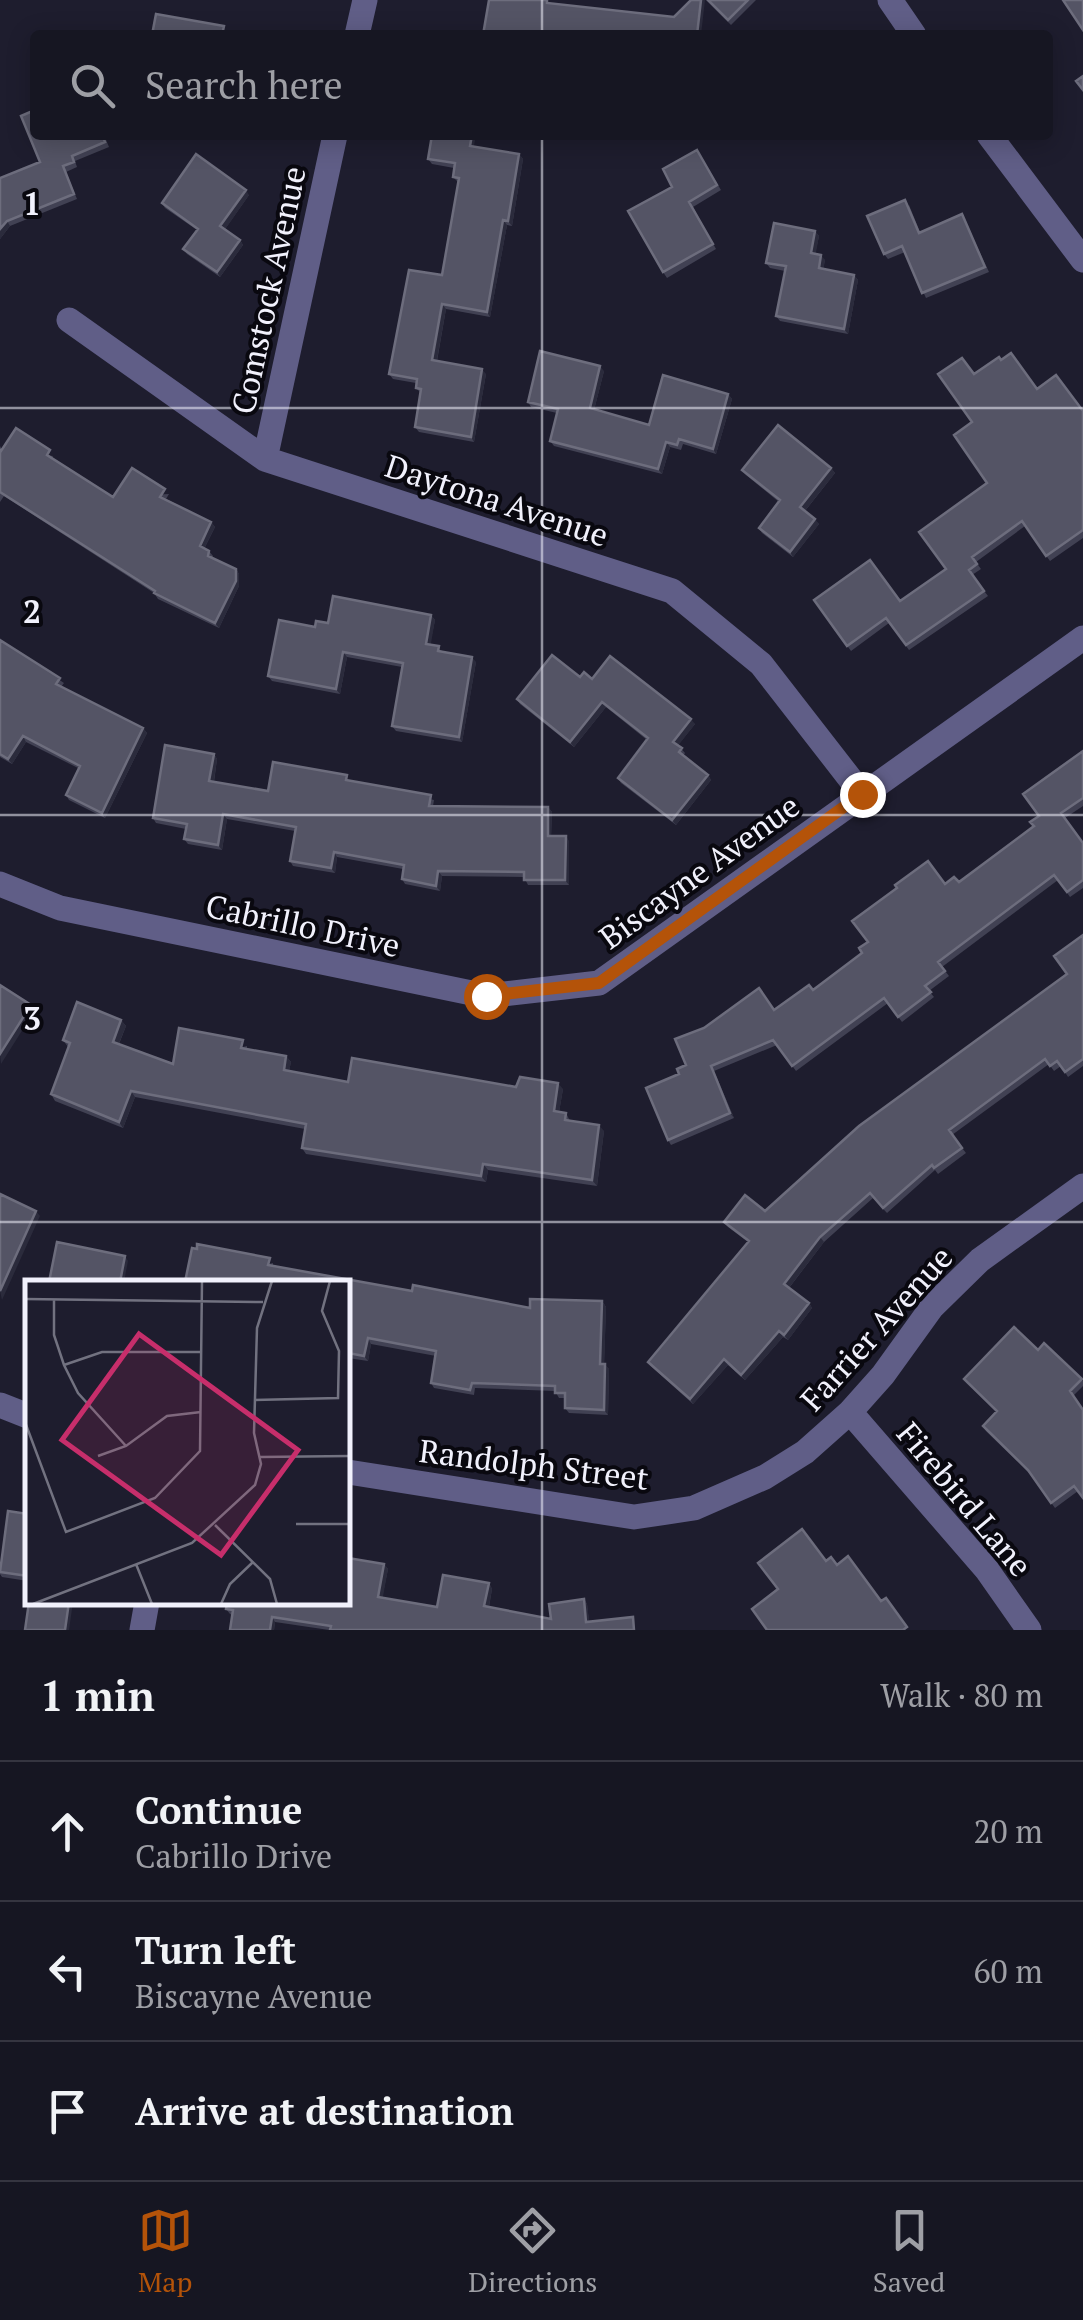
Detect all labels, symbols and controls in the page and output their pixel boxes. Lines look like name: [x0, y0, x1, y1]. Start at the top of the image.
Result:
search box: [30, 30, 1053, 140]
icon: search: [65, 58, 120, 113]
text: Search here: [145, 60, 343, 110]
street label: Comstock Avenue: [221, 162, 315, 418]
text: 1: [23, 182, 41, 224]
street label: Daytona Avenue: [380, 444, 614, 556]
text: 2: [23, 590, 41, 632]
route end: [840, 772, 886, 818]
street label: Biscayne Avenue: [591, 784, 807, 958]
street label: Cabrillo Drive: [202, 884, 404, 966]
route start: [464, 974, 510, 1020]
text: 3: [23, 997, 41, 1039]
street label: Farrier Avenue: [791, 1237, 961, 1419]
inset map: [25, 1280, 350, 1605]
street label: Firebird Lane: [888, 1413, 1042, 1585]
street label: Randolph Street: [417, 1429, 651, 1499]
text: 1 min: [40, 1667, 155, 1723]
text: Walk · 80 m: [880, 1674, 1043, 1716]
text: Continue: [135, 1785, 302, 1835]
icon: ahead: [40, 1804, 95, 1859]
text: 20 m: [973, 1810, 1043, 1852]
text: Cabrillo Drive: [135, 1835, 332, 1877]
text: Turn left: [135, 1925, 296, 1975]
icon: left: [40, 1944, 95, 1999]
text: 60 m: [973, 1950, 1043, 1992]
text: Biscayne Avenue: [135, 1975, 372, 2017]
icon: arrive: [40, 2084, 95, 2139]
text: Arrive at destination: [135, 2086, 514, 2136]
tab: Map: [138, 2203, 193, 2300]
tab: Directions: [468, 2203, 597, 2300]
tab: Saved: [873, 2203, 945, 2300]

